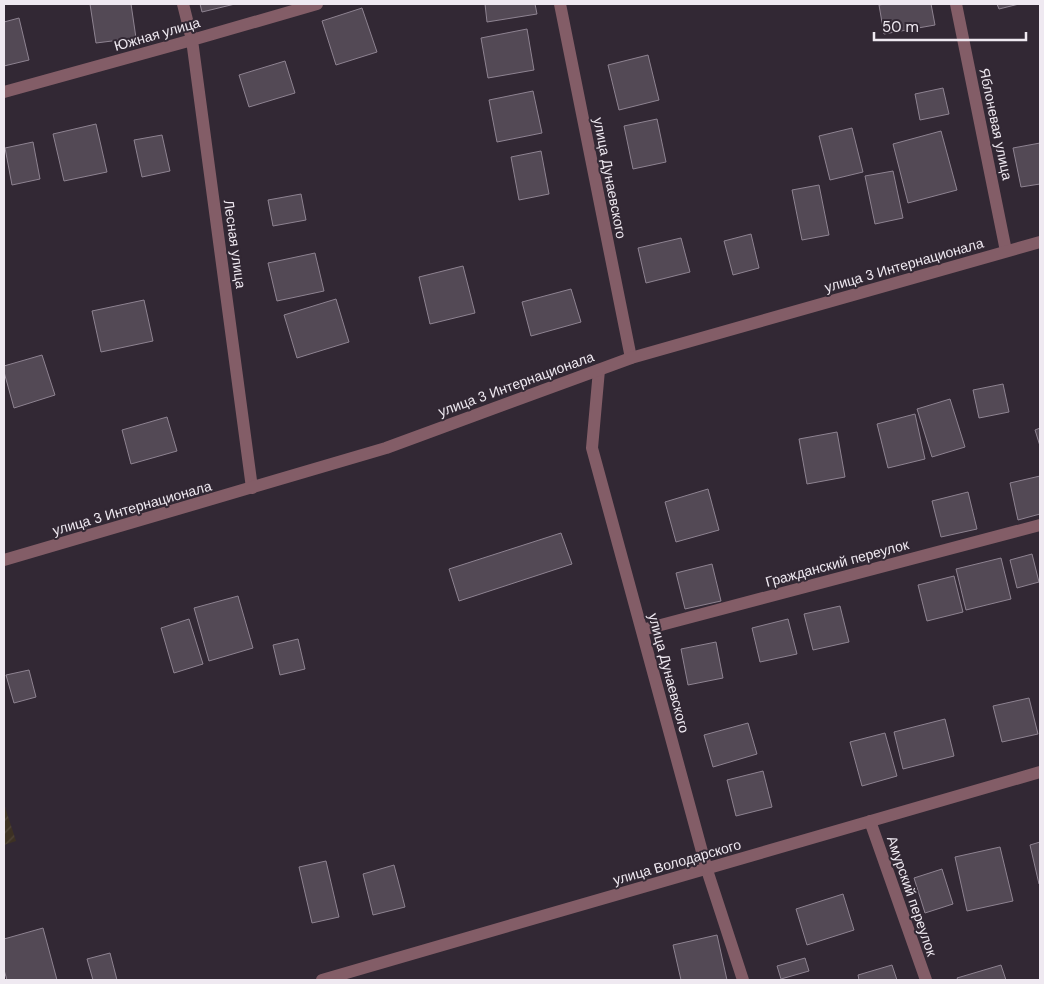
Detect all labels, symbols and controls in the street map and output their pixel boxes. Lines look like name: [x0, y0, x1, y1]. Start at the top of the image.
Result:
scale bar: [874, 10, 1026, 42]
street label: Южная улица: [112, 13, 202, 55]
text: 50 m: [882, 17, 919, 37]
street label: Яблоневая улица: [975, 66, 1017, 182]
street label: улица Дунаевского: [589, 116, 631, 240]
street label: Лесная улица: [220, 199, 250, 290]
street label: улица 3 Интернационала: [822, 234, 986, 296]
street label: улица 3 Интернационала: [436, 347, 597, 421]
street label: улица 3 Интернационала: [50, 477, 214, 539]
street label: Гражданский переулок: [763, 535, 911, 591]
street label: улица Дунаевского: [644, 611, 694, 735]
street label: Амурский переулок: [883, 834, 941, 959]
street label: улица Володарского: [611, 835, 743, 889]

